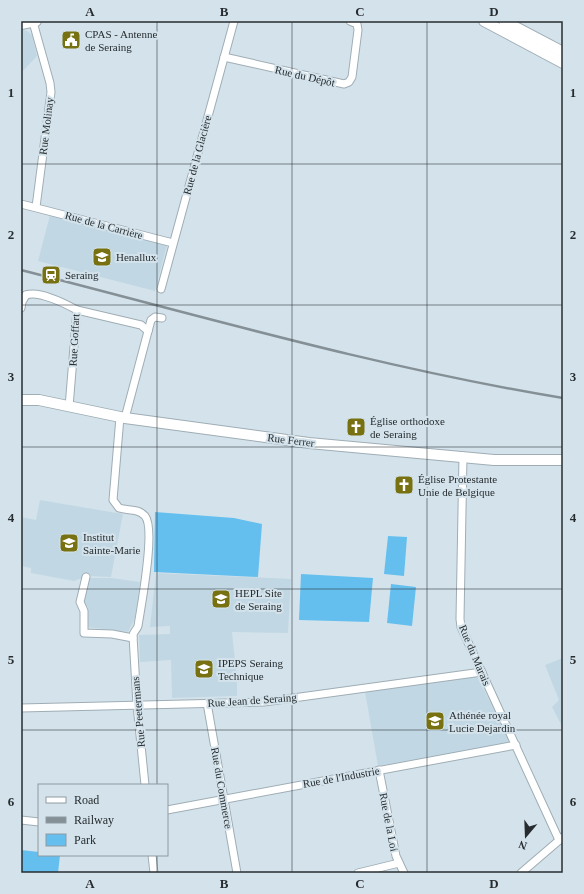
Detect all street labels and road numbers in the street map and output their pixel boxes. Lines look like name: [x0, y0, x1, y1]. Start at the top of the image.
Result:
street label: Rue du Dépôt: [274, 63, 336, 89]
street label: Rue Molinay: [37, 96, 56, 155]
street label: Rue de la Glacière: [181, 114, 213, 196]
street label: Rue de la Carrière: [64, 209, 144, 241]
street label: Rue Goffart: [67, 313, 81, 367]
street label: Rue Ferrer: [267, 431, 316, 449]
street label: Rue du Marais: [457, 623, 493, 687]
street label: Rue Peetermans: [129, 676, 147, 748]
street label: Rue Jean de Seraing: [207, 691, 298, 709]
street label: Rue du Commerce: [209, 746, 235, 830]
street label: Rue de l'Industrie: [302, 764, 380, 790]
street label: Rue de la Loi: [377, 792, 401, 852]

